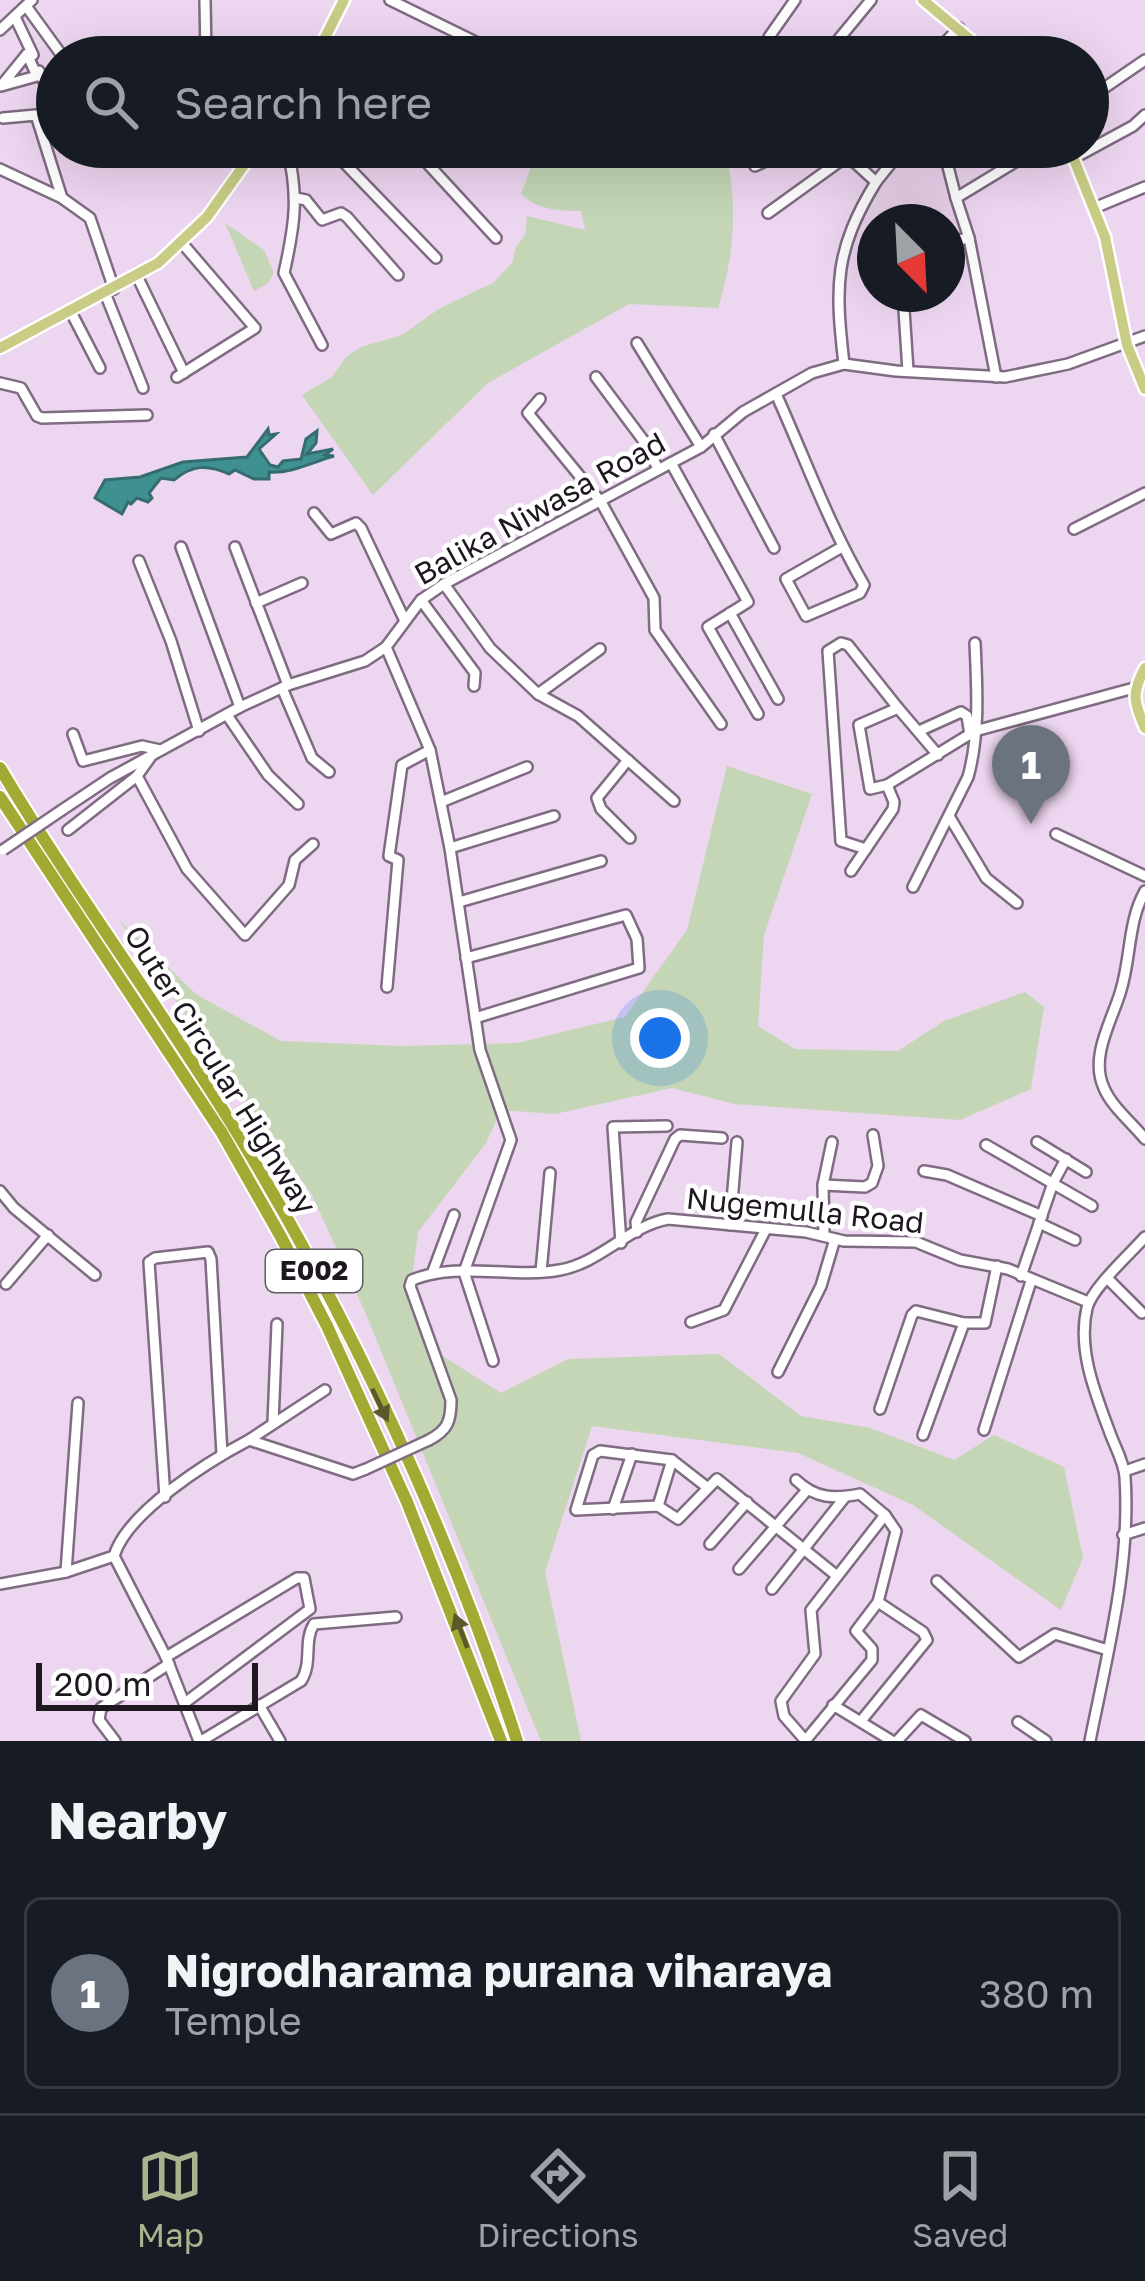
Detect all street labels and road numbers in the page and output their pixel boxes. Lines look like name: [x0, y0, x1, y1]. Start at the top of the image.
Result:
street label: Balika Niwasa Road: [408, 424, 671, 592]
street label: Outer Circular Highway: [117, 919, 325, 1221]
street label: Nugemulla Road: [685, 1180, 926, 1240]
road number: E002: [266, 1250, 362, 1292]

